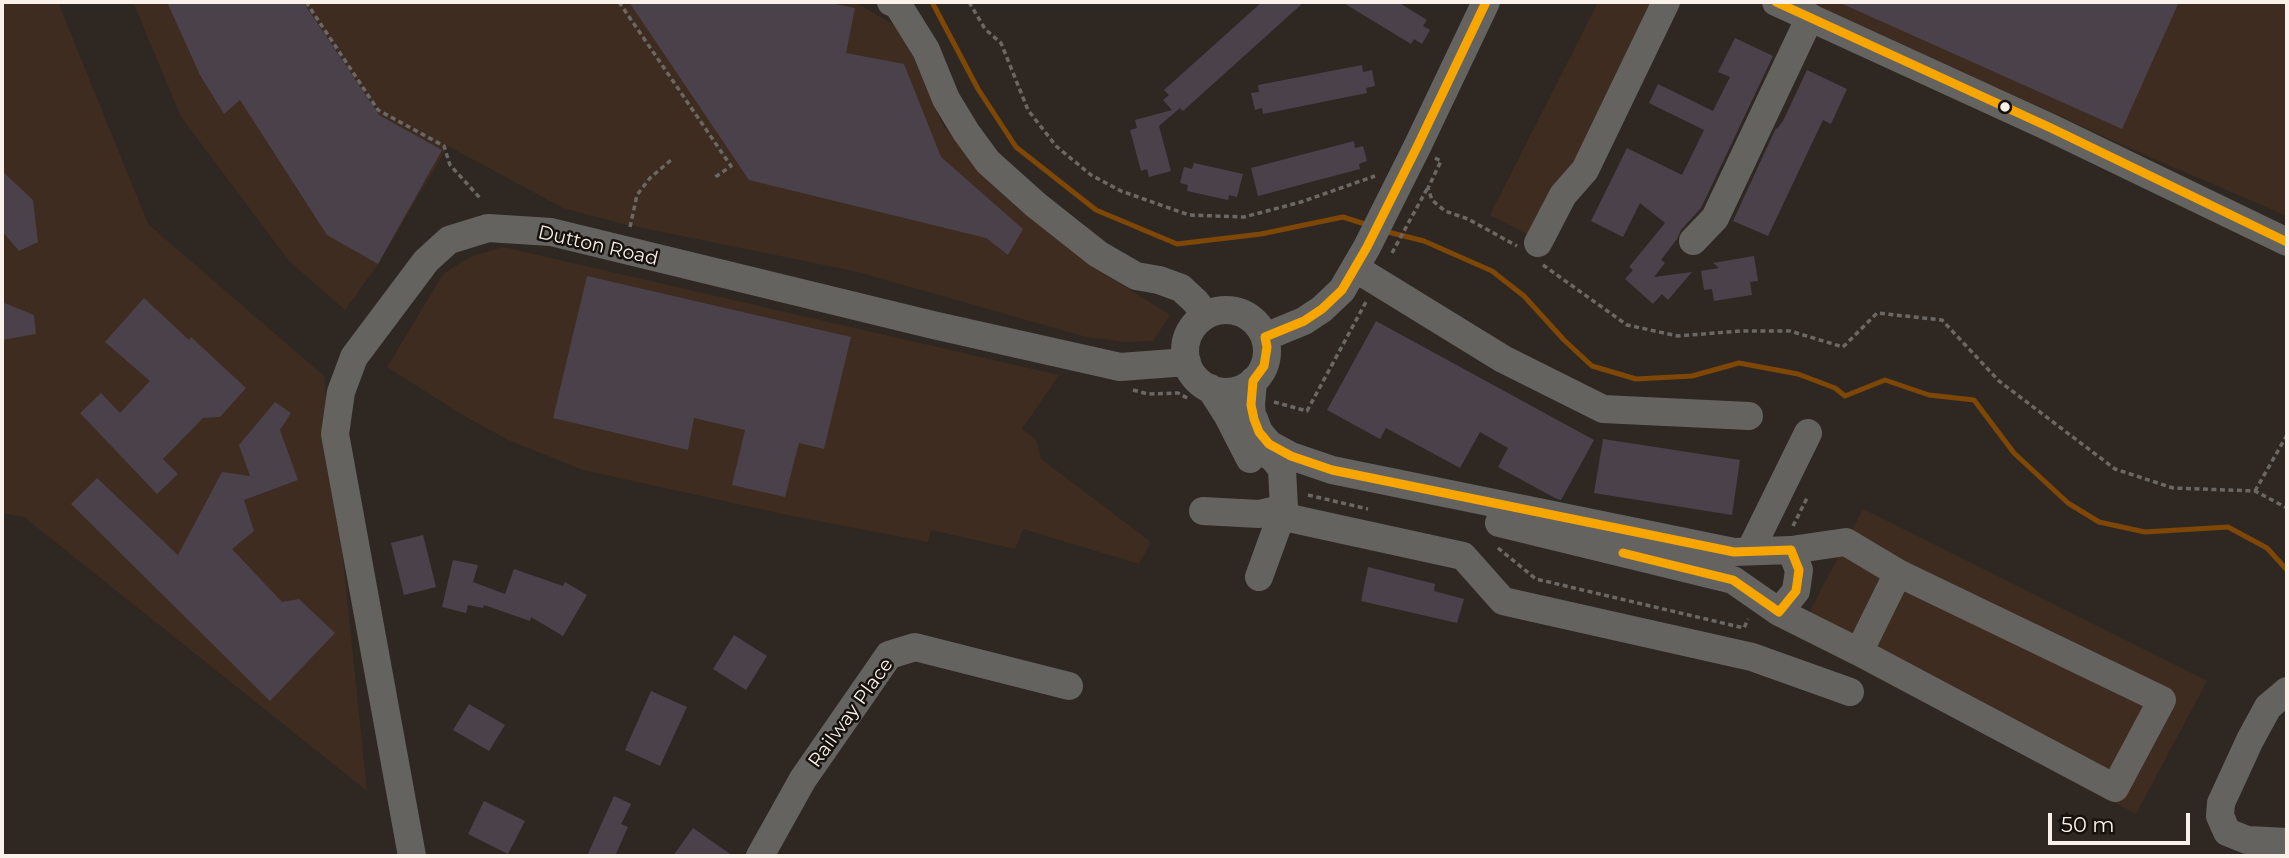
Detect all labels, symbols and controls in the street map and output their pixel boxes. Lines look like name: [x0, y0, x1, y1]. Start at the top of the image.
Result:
unlabelled marker: [1998, 100, 2012, 114]
street label: Dutton Road: [536, 221, 660, 271]
street label: Railway Place: [804, 654, 898, 772]
scale bar: [2051, 798, 2193, 842]
text: 50 m: [2061, 812, 2115, 837]

